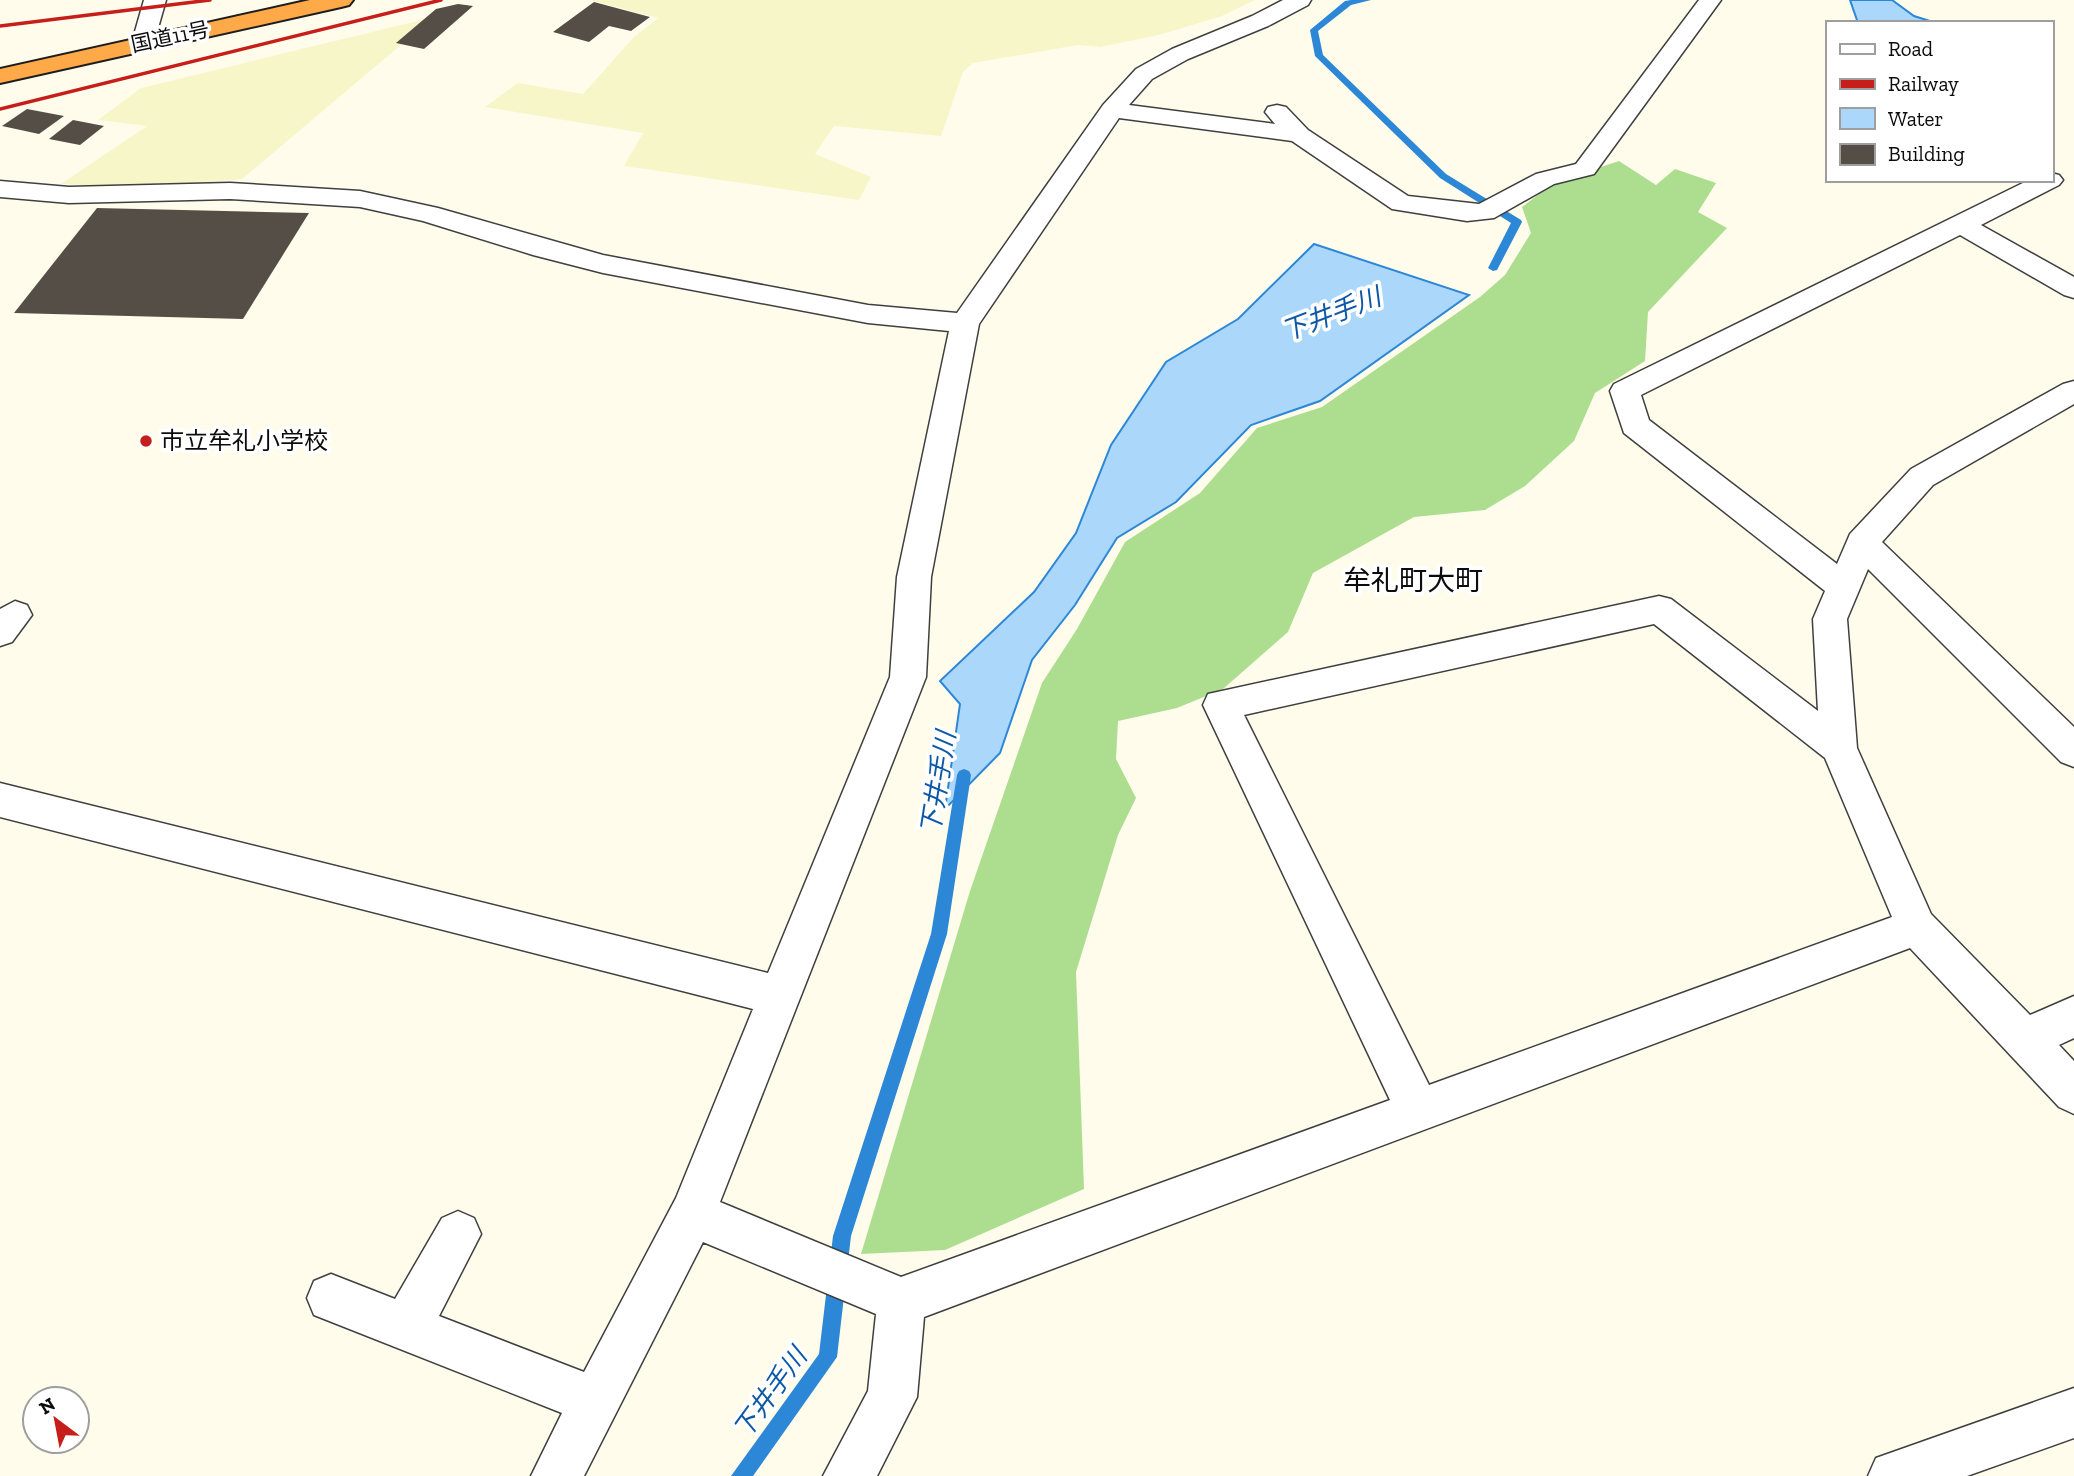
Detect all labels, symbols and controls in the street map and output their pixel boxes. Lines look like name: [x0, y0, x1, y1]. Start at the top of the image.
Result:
street label: 国道11号: [129, 16, 211, 57]
legend: [1826, 21, 2053, 182]
text: Road: [1888, 36, 1934, 61]
text: Railway: [1888, 71, 1959, 96]
text: Water: [1888, 106, 1943, 131]
text: Building: [1888, 141, 1965, 166]
water label: 下井手川: [1277, 279, 1388, 348]
place label: 市立牟礼小学校: [160, 426, 328, 455]
marker: 市立牟礼小学校: [138, 433, 154, 449]
district label: 牟礼町大町: [1343, 564, 1483, 597]
water label: 下井手川: [914, 726, 962, 837]
water label: 下井手川: [726, 1339, 815, 1444]
north arrow: [21, 1385, 91, 1455]
text: N: [35, 1392, 59, 1420]

